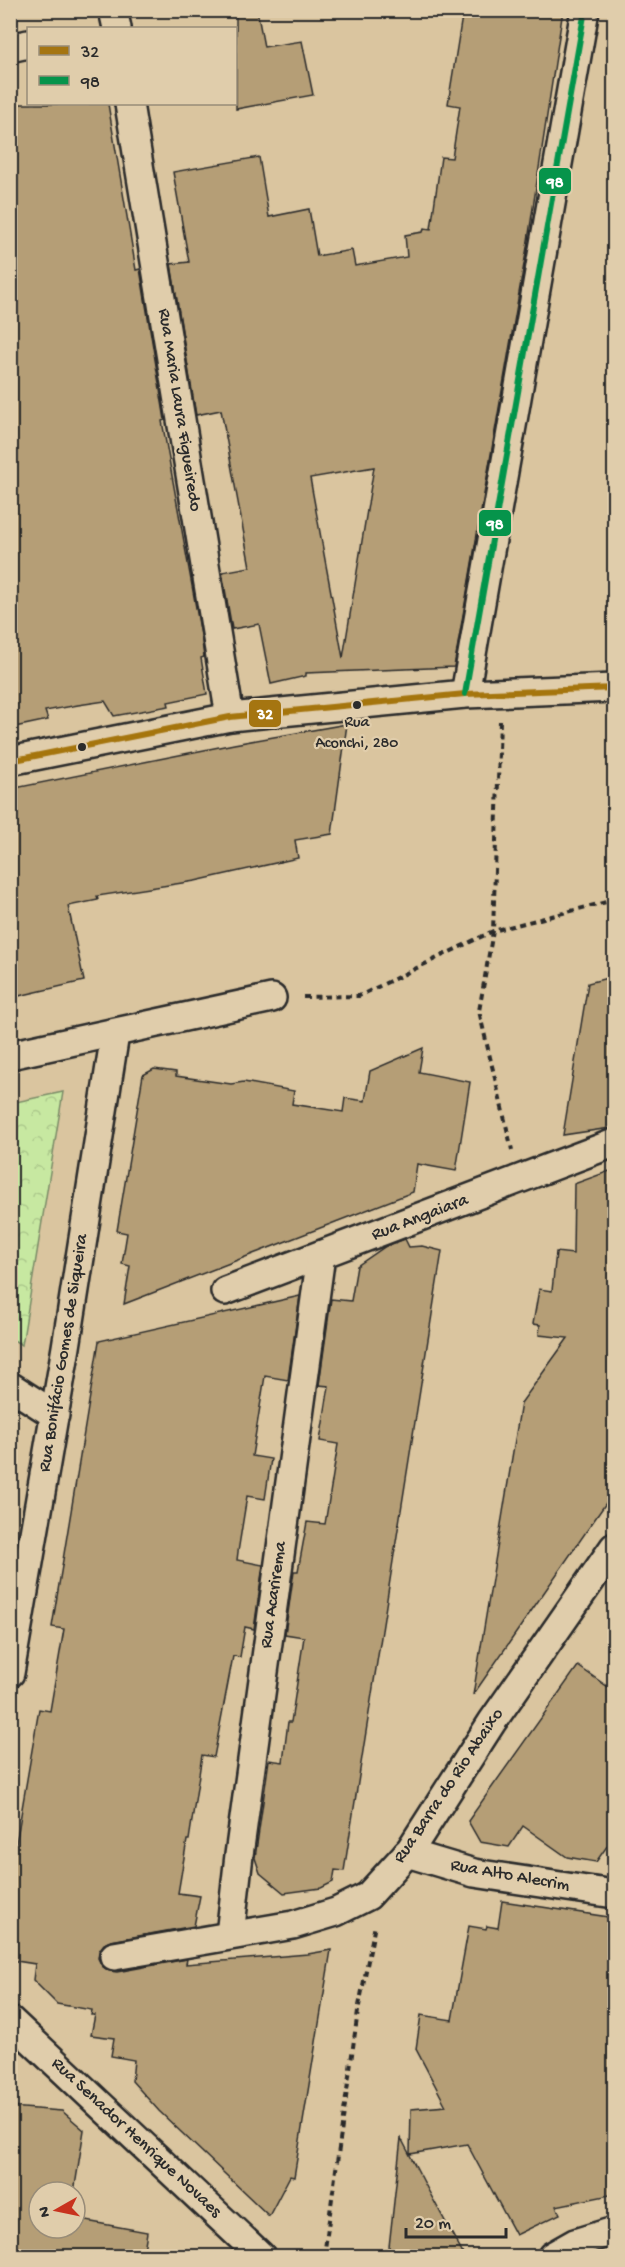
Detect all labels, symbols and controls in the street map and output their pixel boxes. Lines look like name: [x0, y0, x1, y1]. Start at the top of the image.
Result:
legend: [27, 27, 237, 105]
text: 32: [80, 43, 99, 64]
text: 98: [80, 73, 100, 94]
line badge: 98: [538, 167, 572, 195]
text: 98: [546, 175, 564, 194]
street label: Rua Maria Laura Figueiredo: [153, 307, 205, 513]
line badge: 98: [478, 509, 512, 537]
text: 98: [486, 517, 504, 536]
line badge: 32: [248, 699, 282, 728]
marker: Rua Aconchi, 280: [351, 699, 363, 711]
text: 32: [256, 707, 273, 726]
place label: Rua Aconchi, 280: [316, 714, 398, 754]
unlabelled marker: [76, 741, 88, 753]
street label: Rua Angaiara: [369, 1190, 472, 1246]
street label: Rua Bonifácio Gomes de Siqueira: [35, 1231, 93, 1474]
street label: Rua Acarirema: [256, 1539, 292, 1650]
street label: Rua Barra do Rio Abaixo: [389, 1705, 509, 1867]
street label: Rua Alto Alecrim: [449, 1855, 571, 1897]
street label: Rua Senador Henrique Novaes: [46, 2053, 226, 2223]
north arrow: [27, 2180, 87, 2240]
scale bar: [406, 2201, 506, 2239]
text: 20 m: [415, 2214, 451, 2235]

